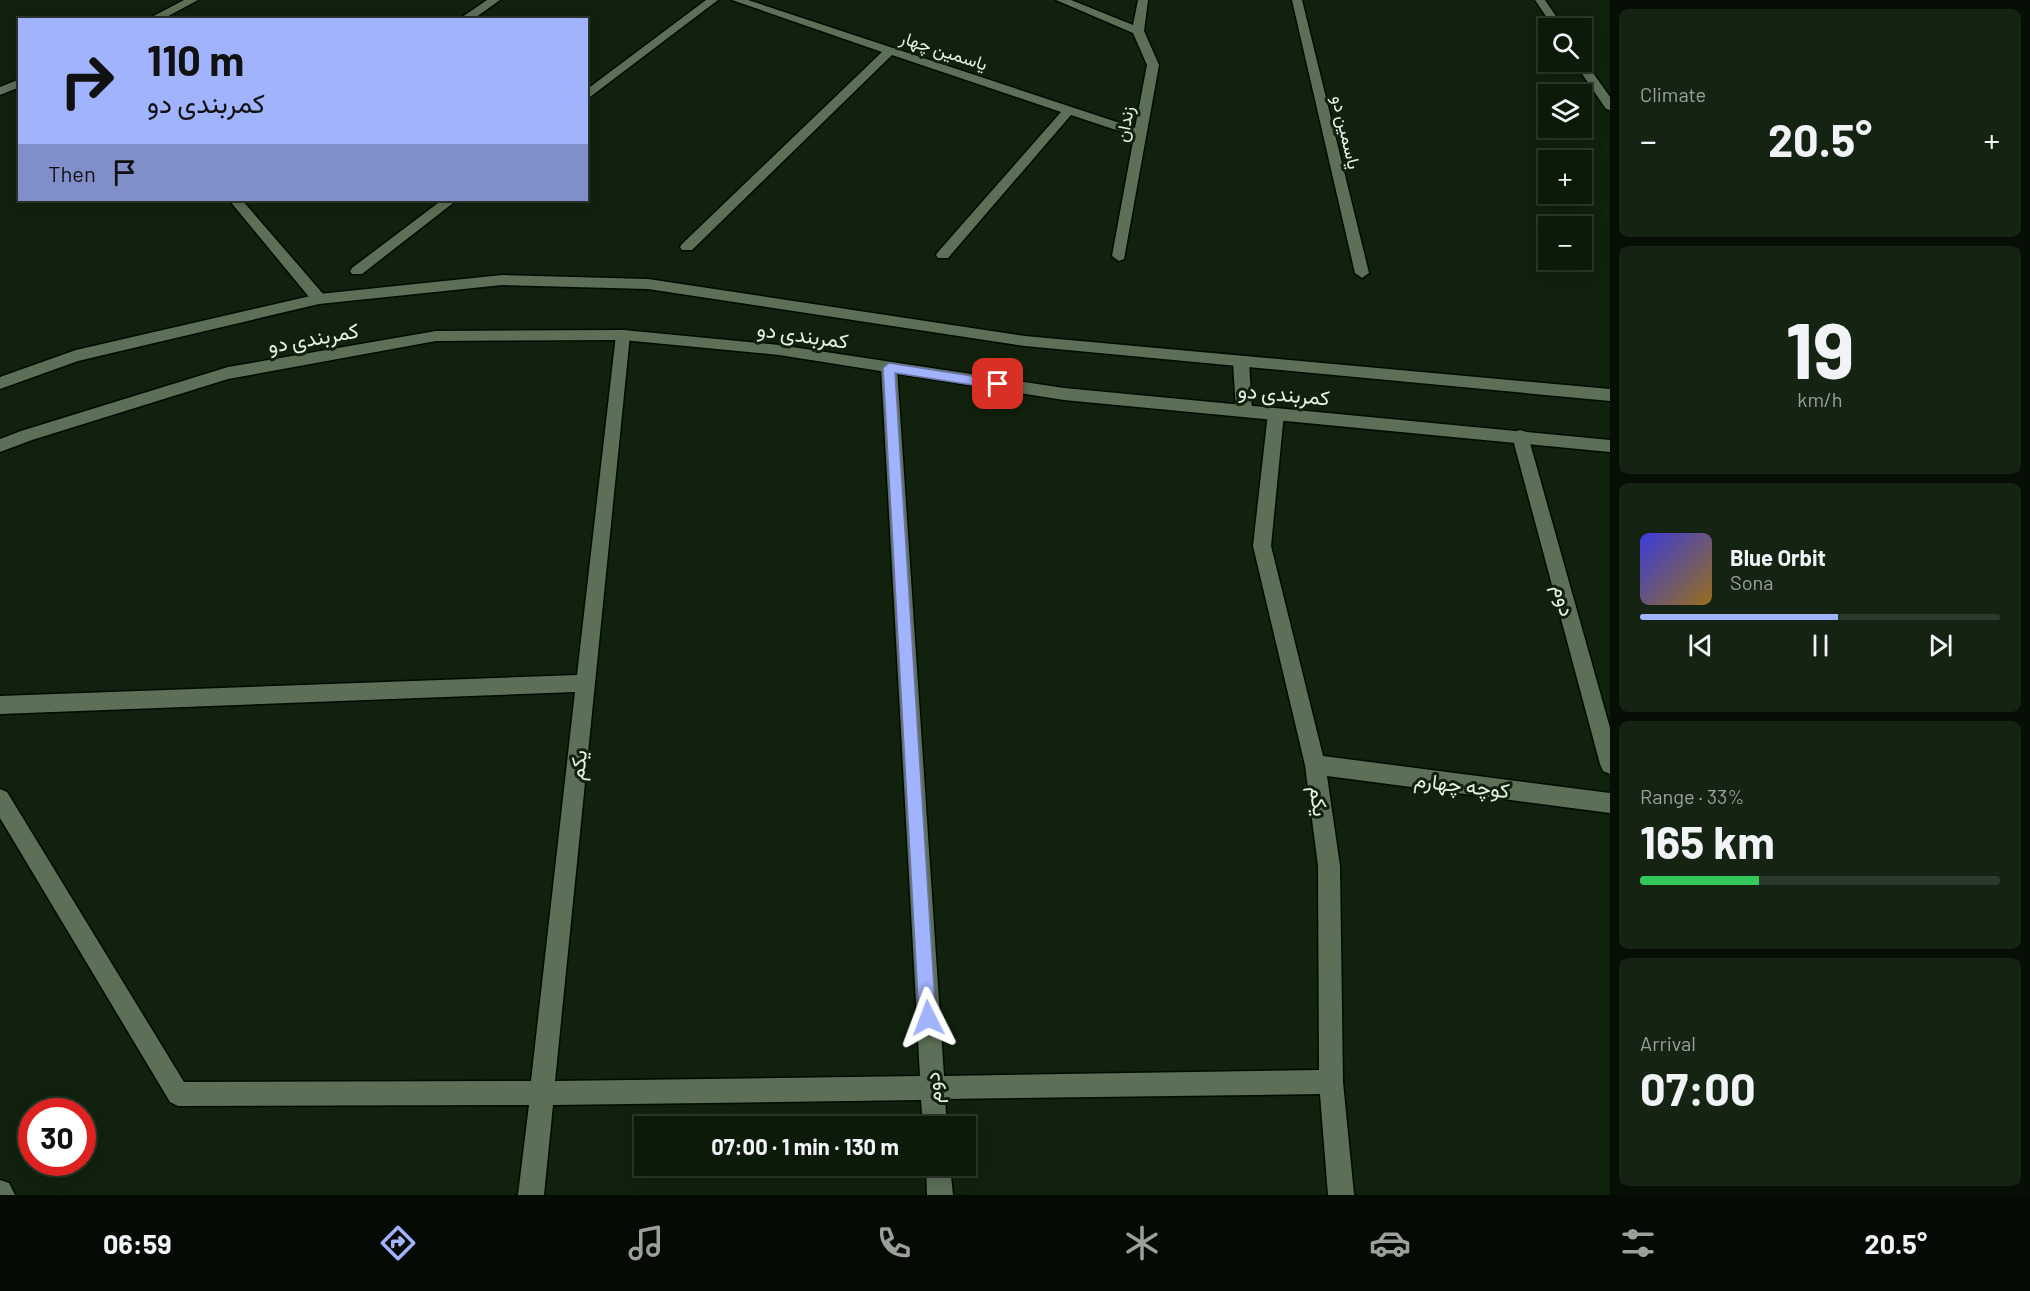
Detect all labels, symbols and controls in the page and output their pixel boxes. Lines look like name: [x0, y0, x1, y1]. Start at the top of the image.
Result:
map controls: [1538, 18, 1592, 270]
button: search: [1538, 18, 1592, 72]
street label: یاسمین چهار: [896, 25, 990, 76]
text: 110 m: [147, 34, 244, 84]
icon: right: [48, 42, 126, 120]
text: Climate: [1640, 82, 1706, 106]
button: layers: [1538, 84, 1592, 138]
text: کمربندی دو: [147, 86, 265, 118]
street label: یاسمین دو: [1327, 93, 1366, 171]
street label: زندان: [1110, 104, 1139, 144]
text: 20.5°: [1768, 112, 1872, 166]
text: −: [1640, 120, 1657, 160]
text: +: [1984, 120, 2000, 160]
button: +: [1538, 150, 1592, 204]
icon: arrive: [108, 156, 141, 189]
text: Then: [48, 160, 96, 186]
button: −: [1538, 216, 1592, 270]
text: 19: [1785, 301, 1855, 395]
street label: کمربندی دو: [756, 315, 850, 355]
street label: کمربندی دو: [266, 317, 361, 359]
pin: [972, 358, 1023, 409]
icon: arrive: [981, 367, 1014, 400]
street label: کمربندی دو: [1237, 377, 1331, 411]
text: km/h: [1797, 387, 1843, 411]
text: Blue Orbit: [1730, 544, 1826, 570]
text: Sona: [1730, 570, 1774, 594]
street label: دوم: [1546, 581, 1581, 619]
icon: previous: [1684, 629, 1717, 662]
icon: pause: [1804, 629, 1837, 662]
icon: next: [1924, 629, 1957, 662]
street label: یکم: [563, 748, 594, 782]
street label: کوچه چهارم: [1413, 766, 1511, 805]
street label: یکم: [1303, 784, 1335, 818]
text: Range · 33%: [1640, 784, 1744, 808]
text: 165 km: [1640, 814, 1775, 868]
position arrow: [896, 986, 960, 1050]
text: Arrival: [1640, 1031, 1696, 1055]
text: 07:00: [1640, 1061, 1756, 1115]
street label: دوم: [918, 1071, 949, 1105]
speed limit sign: 30: [18, 1098, 96, 1176]
text: 07:00 · 1 min · 130 m: [711, 1133, 899, 1159]
icon: directions: [377, 1222, 419, 1264]
icon: music: [625, 1222, 667, 1264]
icon: phone: [873, 1222, 915, 1264]
icon: climate: [1121, 1222, 1163, 1264]
icon: car: [1369, 1222, 1411, 1264]
icon: filters: [1617, 1222, 1659, 1264]
text: 06:59: [103, 1227, 172, 1259]
text: 20.5°: [1865, 1227, 1927, 1259]

